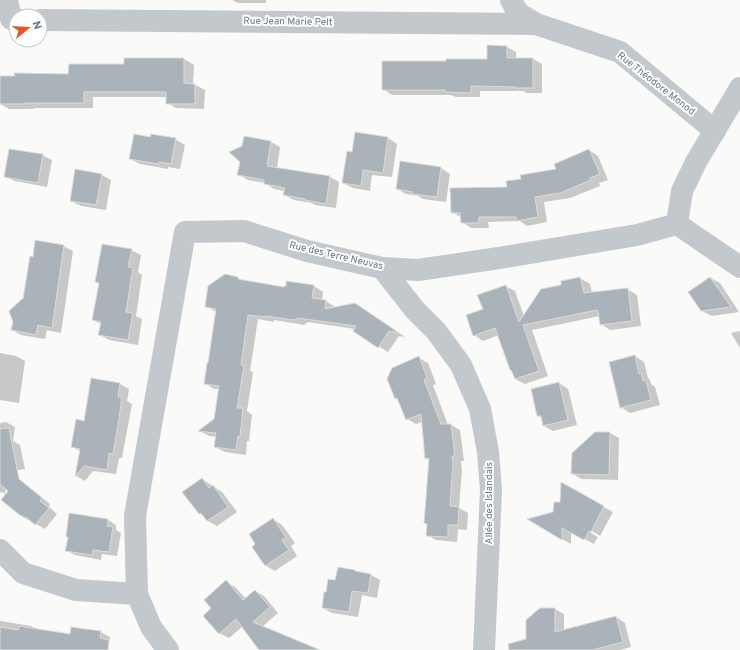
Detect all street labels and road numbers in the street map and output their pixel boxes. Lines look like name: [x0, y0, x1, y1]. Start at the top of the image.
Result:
street label: Rue Jean Marie Pelt: [243, 15, 333, 29]
street label: Rue Théodore Monod: [614, 50, 698, 118]
street label: Rue des Terre Neuvas: [288, 239, 385, 273]
street label: Allée des Islandais: [483, 462, 496, 544]

